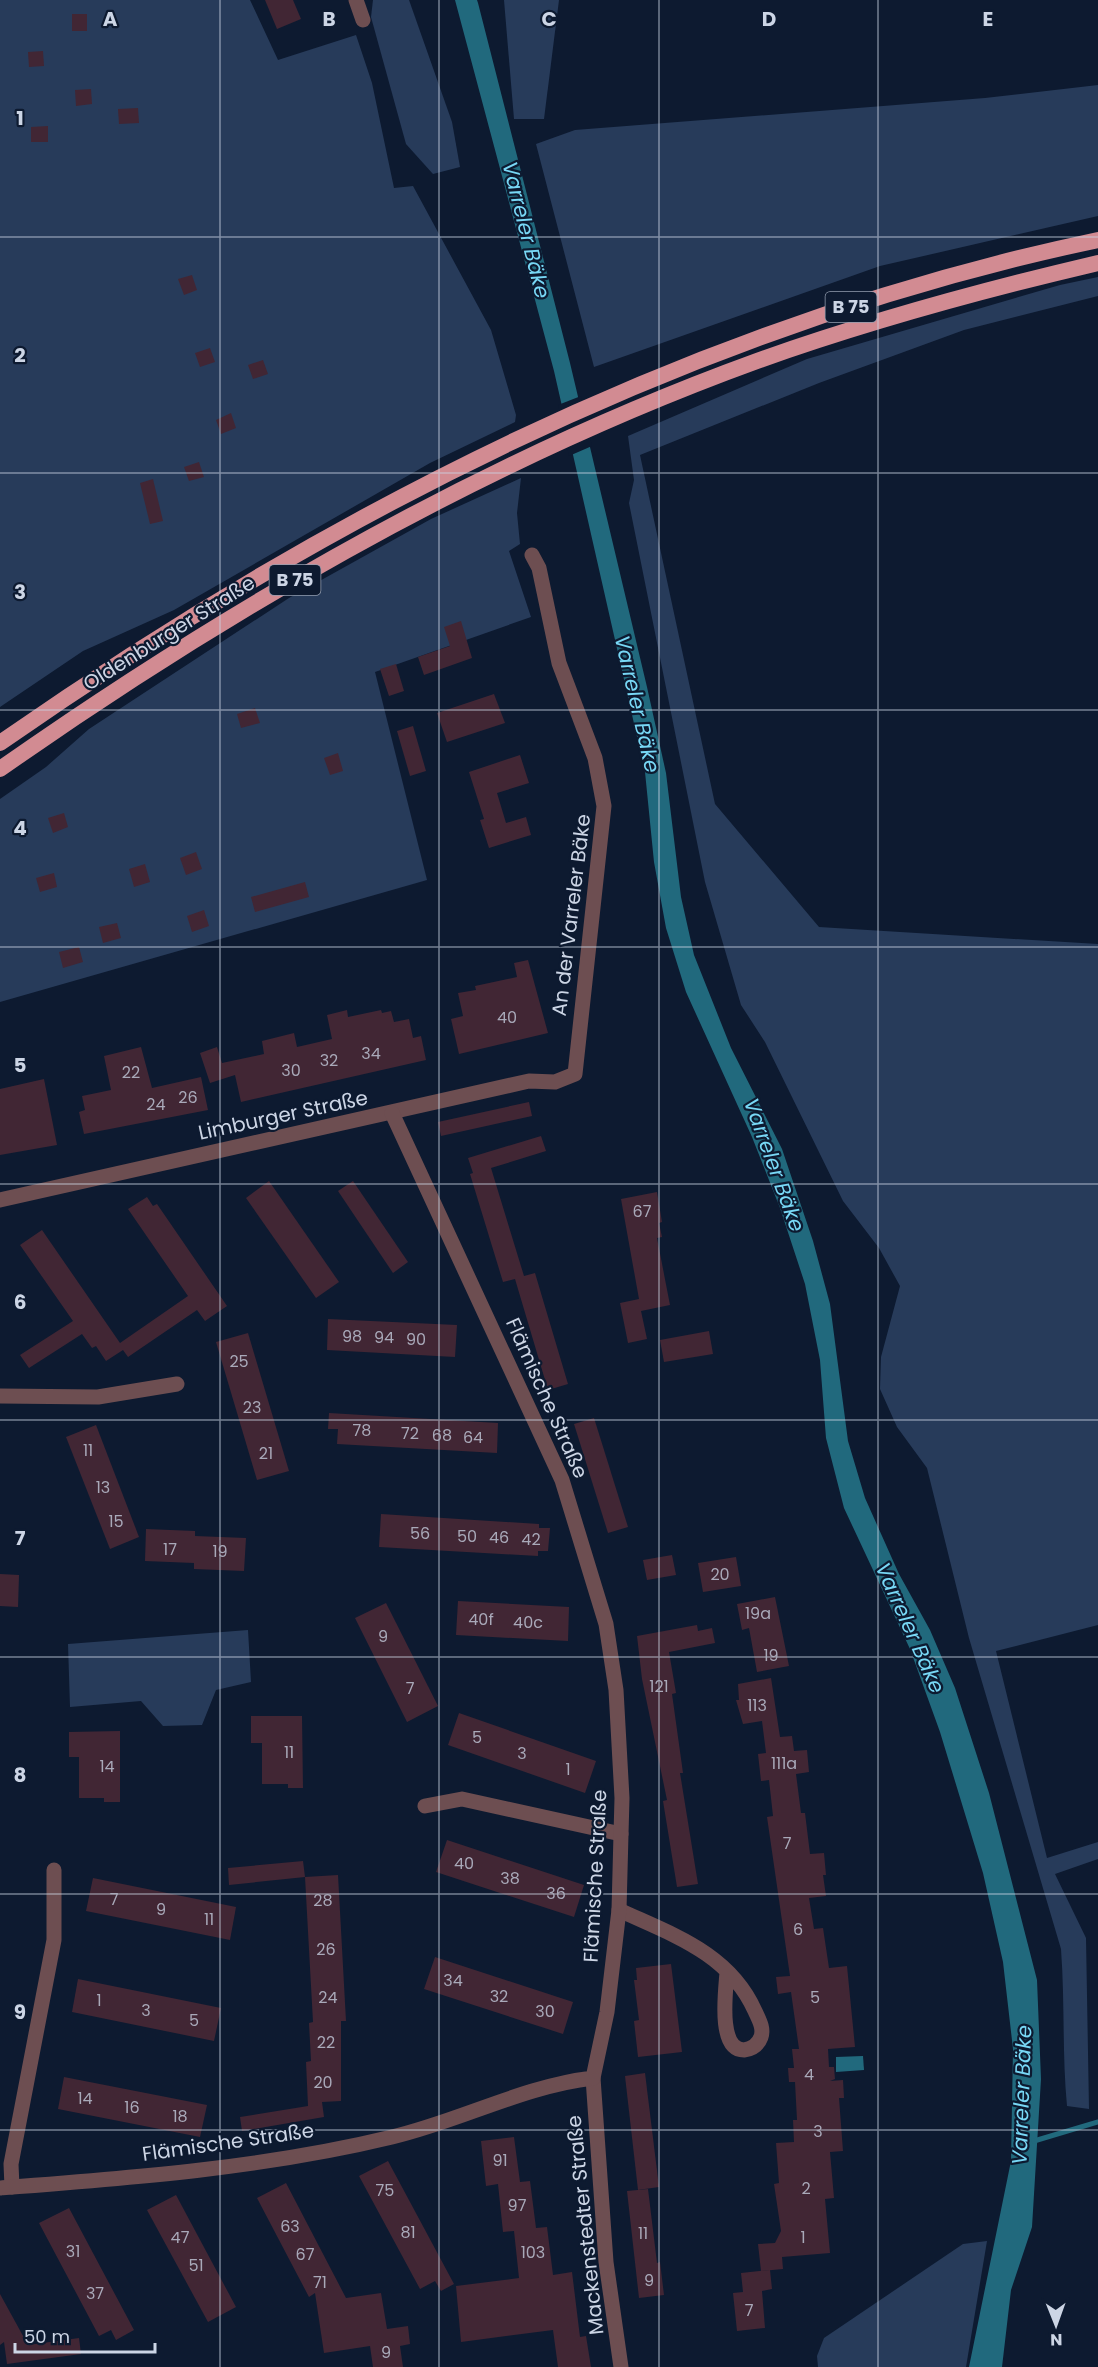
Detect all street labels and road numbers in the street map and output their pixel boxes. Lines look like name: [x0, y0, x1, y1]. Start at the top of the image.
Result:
road number: B 75: [826, 292, 876, 322]
road number: B 75: [270, 565, 320, 595]
street label: Oldenburger Straße: [78, 569, 260, 697]
street label: An der Varreler Bäke: [545, 812, 597, 1018]
street label: Limburger Straße: [196, 1083, 370, 1147]
street label: Flämische Straße: [499, 1313, 595, 1483]
street label: Flämische Straße: [576, 1789, 614, 1963]
street label: Mackenstedter Straße: [560, 2114, 610, 2336]
street label: Flämische Straße: [140, 2116, 316, 2168]

